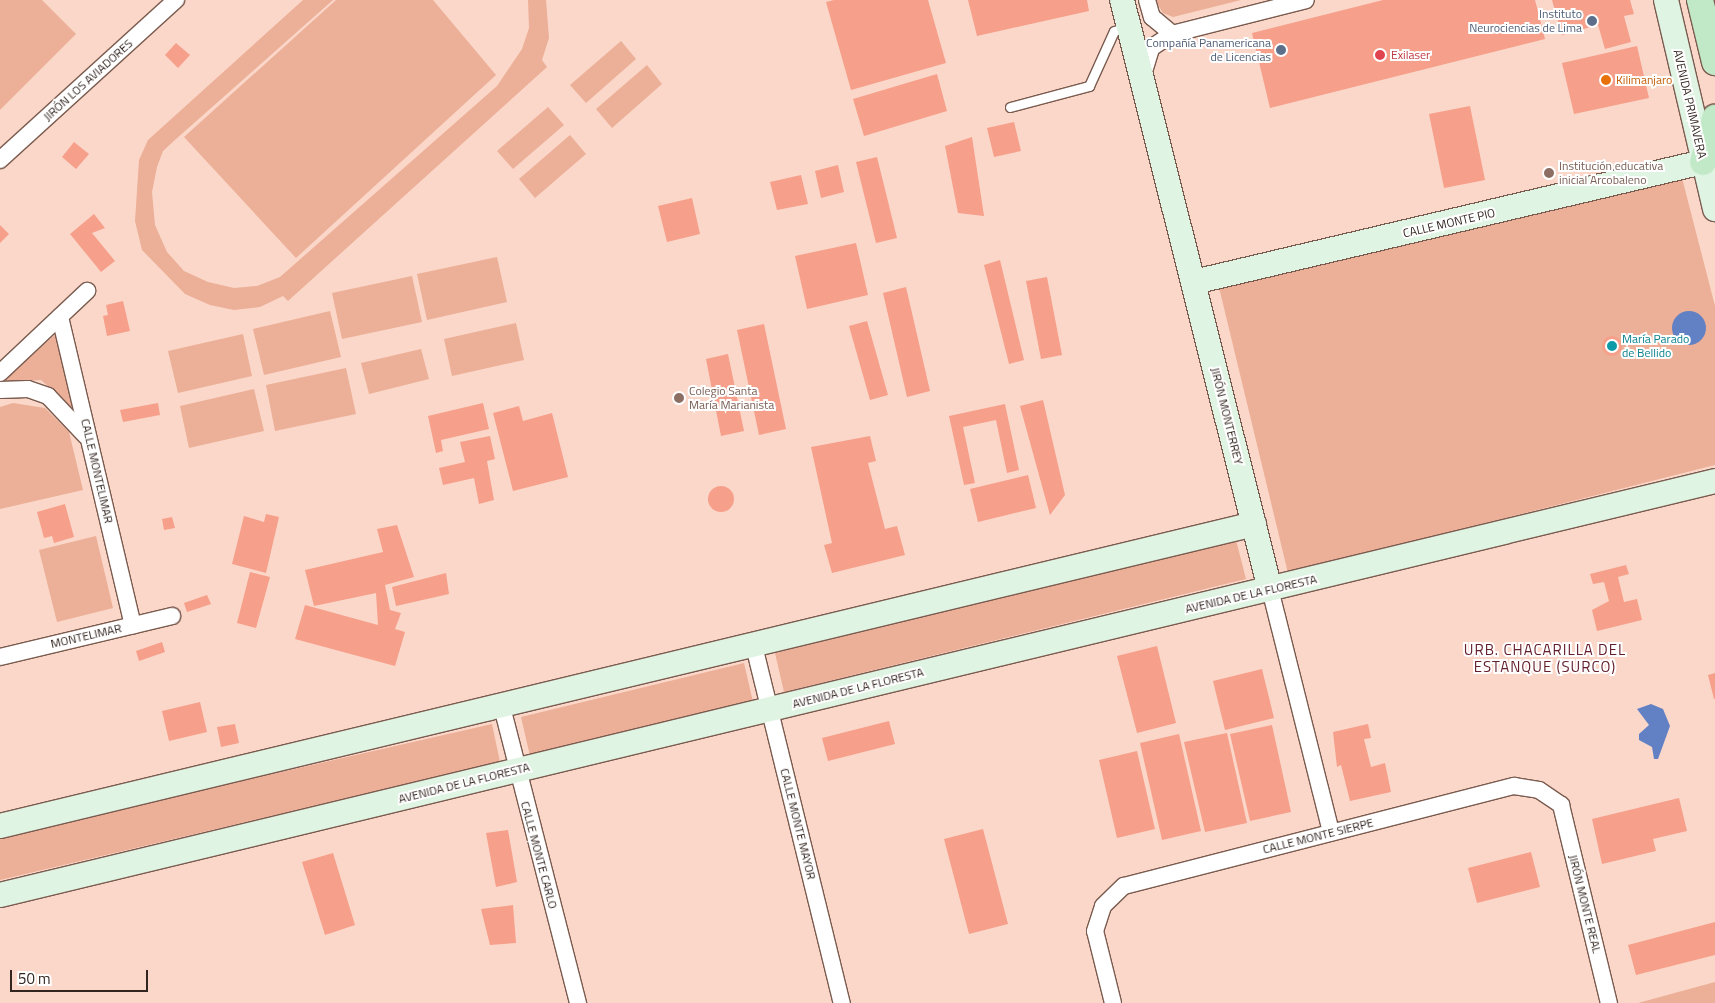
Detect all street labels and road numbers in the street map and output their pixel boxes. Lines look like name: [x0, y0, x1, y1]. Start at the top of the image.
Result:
street label: JIRÓN LOS AVIADORES: [40, 36, 136, 124]
street label: AVENIDA PRIMAVERA: [1670, 48, 1710, 160]
street label: CALLE MONTE PIO: [1402, 205, 1496, 241]
street label: JIRÓN MONTERREY: [1208, 366, 1246, 466]
street label: CALLE MONTELIMAR: [78, 417, 116, 525]
street label: AVENIDA DE LA FLORESTA: [1184, 572, 1318, 616]
street label: MONTELIMAR: [49, 621, 123, 651]
street label: AVENIDA DE LA FLORESTA: [791, 665, 925, 711]
street label: AVENIDA DE LA FLORESTA: [397, 760, 531, 806]
street label: CALLE MONTE MAYOR: [777, 767, 819, 881]
street label: CALLE MONTE CARLO: [518, 800, 560, 910]
street label: CALLE MONTE SIERPE: [1261, 815, 1375, 857]
street label: JIRÓN MONTE REAL: [1566, 853, 1604, 955]

